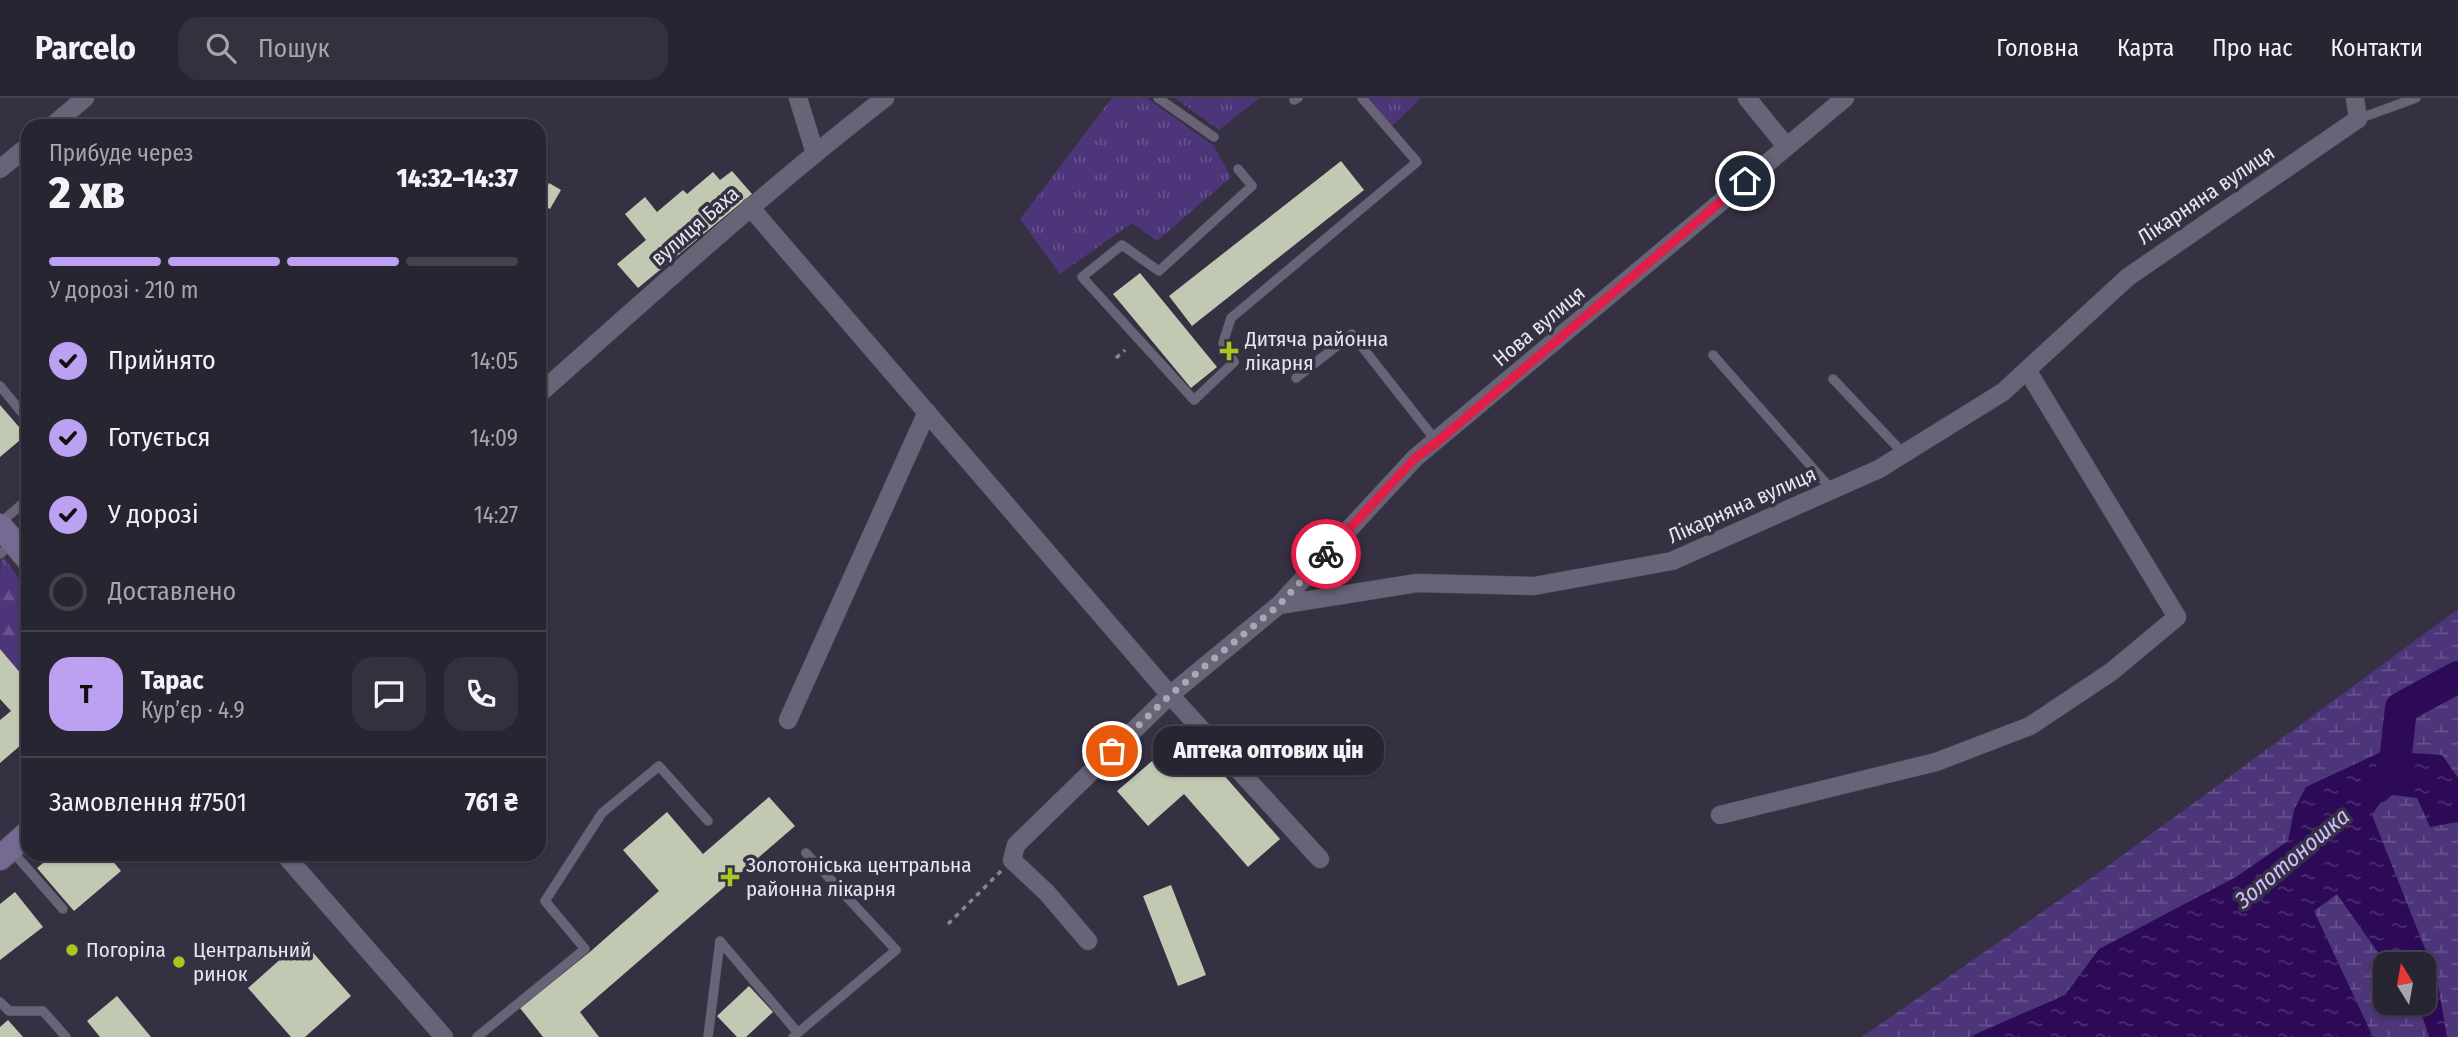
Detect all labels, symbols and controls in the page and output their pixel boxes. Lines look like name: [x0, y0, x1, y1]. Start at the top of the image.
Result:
search box: [178, 17, 668, 80]
text: Parcelo: [35, 28, 136, 68]
icon: search: [202, 29, 240, 67]
text: Пошук: [258, 33, 330, 64]
text: Головна: [1996, 34, 2079, 62]
text: Карта: [2117, 34, 2174, 62]
text: Про нас: [2212, 34, 2293, 62]
text: Контакти: [2331, 34, 2423, 62]
text: Прибуде через: [49, 139, 194, 167]
street label: Лікарняна вулиця: [2133, 140, 2279, 250]
pin: [1715, 151, 1775, 211]
icon: home: [1726, 162, 1764, 200]
text: 14:32–14:37: [397, 163, 518, 194]
text: 2 хв: [49, 165, 125, 220]
street label: вулиця Баха: [646, 181, 744, 271]
text: У дорозі · 210 m: [49, 276, 198, 304]
street label: Нова вулиця: [1488, 280, 1590, 372]
place label: Дитяча районна лікарня: [1244, 326, 1388, 376]
marker: Дитяча районна лікарня: [1219, 341, 1239, 361]
icon: check: [49, 342, 87, 380]
text: Прийнято: [108, 345, 216, 376]
text: 14:05: [470, 347, 518, 375]
icon: check: [49, 419, 87, 457]
text: Готується: [108, 422, 210, 453]
text: 14:09: [470, 424, 518, 452]
street label: Лікарняна вулиця: [1664, 461, 1820, 549]
icon: check: [49, 496, 87, 534]
text: У дорозі: [108, 499, 198, 530]
text: 14:27: [474, 501, 518, 529]
courier: [1291, 519, 1361, 589]
icon: bike: [1307, 535, 1345, 573]
text: Доставлено: [108, 576, 236, 607]
button: chat: [352, 657, 426, 731]
button: phone: [444, 657, 518, 731]
text: Тарас: [141, 665, 204, 696]
text: Т: [80, 679, 92, 710]
text: Кур’єр · 4.9: [141, 696, 245, 724]
pin: [1082, 721, 1142, 781]
callout: Аптека оптових цін: [1154, 726, 1385, 776]
icon: bag: [1093, 732, 1131, 770]
text: Аптека оптових цін: [1174, 736, 1363, 764]
text: Замовлення #7501: [49, 787, 247, 818]
text: 761 ₴: [465, 787, 518, 818]
water label: Золотоношка: [2228, 802, 2355, 915]
place label: Золотоніська центральна районна лікарня: [746, 852, 971, 902]
marker: Золотоніська центральна районна лікарня: [720, 867, 740, 887]
place label: Погоріла: [86, 937, 166, 963]
place label: Центральний ринок: [193, 937, 311, 987]
marker: Погоріла: [64, 942, 80, 958]
north arrow: [2373, 952, 2436, 1015]
map controls: [2373, 952, 2436, 1015]
marker: Центральний ринок: [171, 954, 187, 970]

